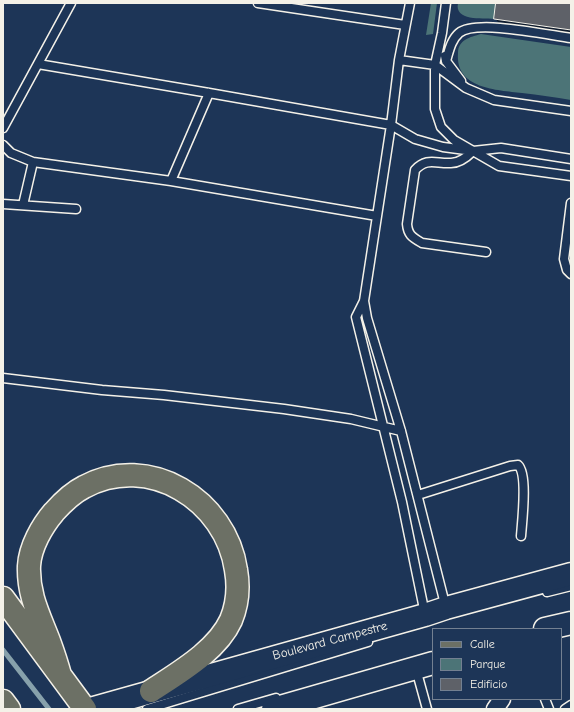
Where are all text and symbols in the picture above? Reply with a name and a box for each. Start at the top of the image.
street label: Boulevard Campestre [271,618,389,664]
legend [432,628,562,700]
text: Calle [470,637,495,651]
text: Parque [470,657,505,671]
text: Edificio [470,677,507,691]

